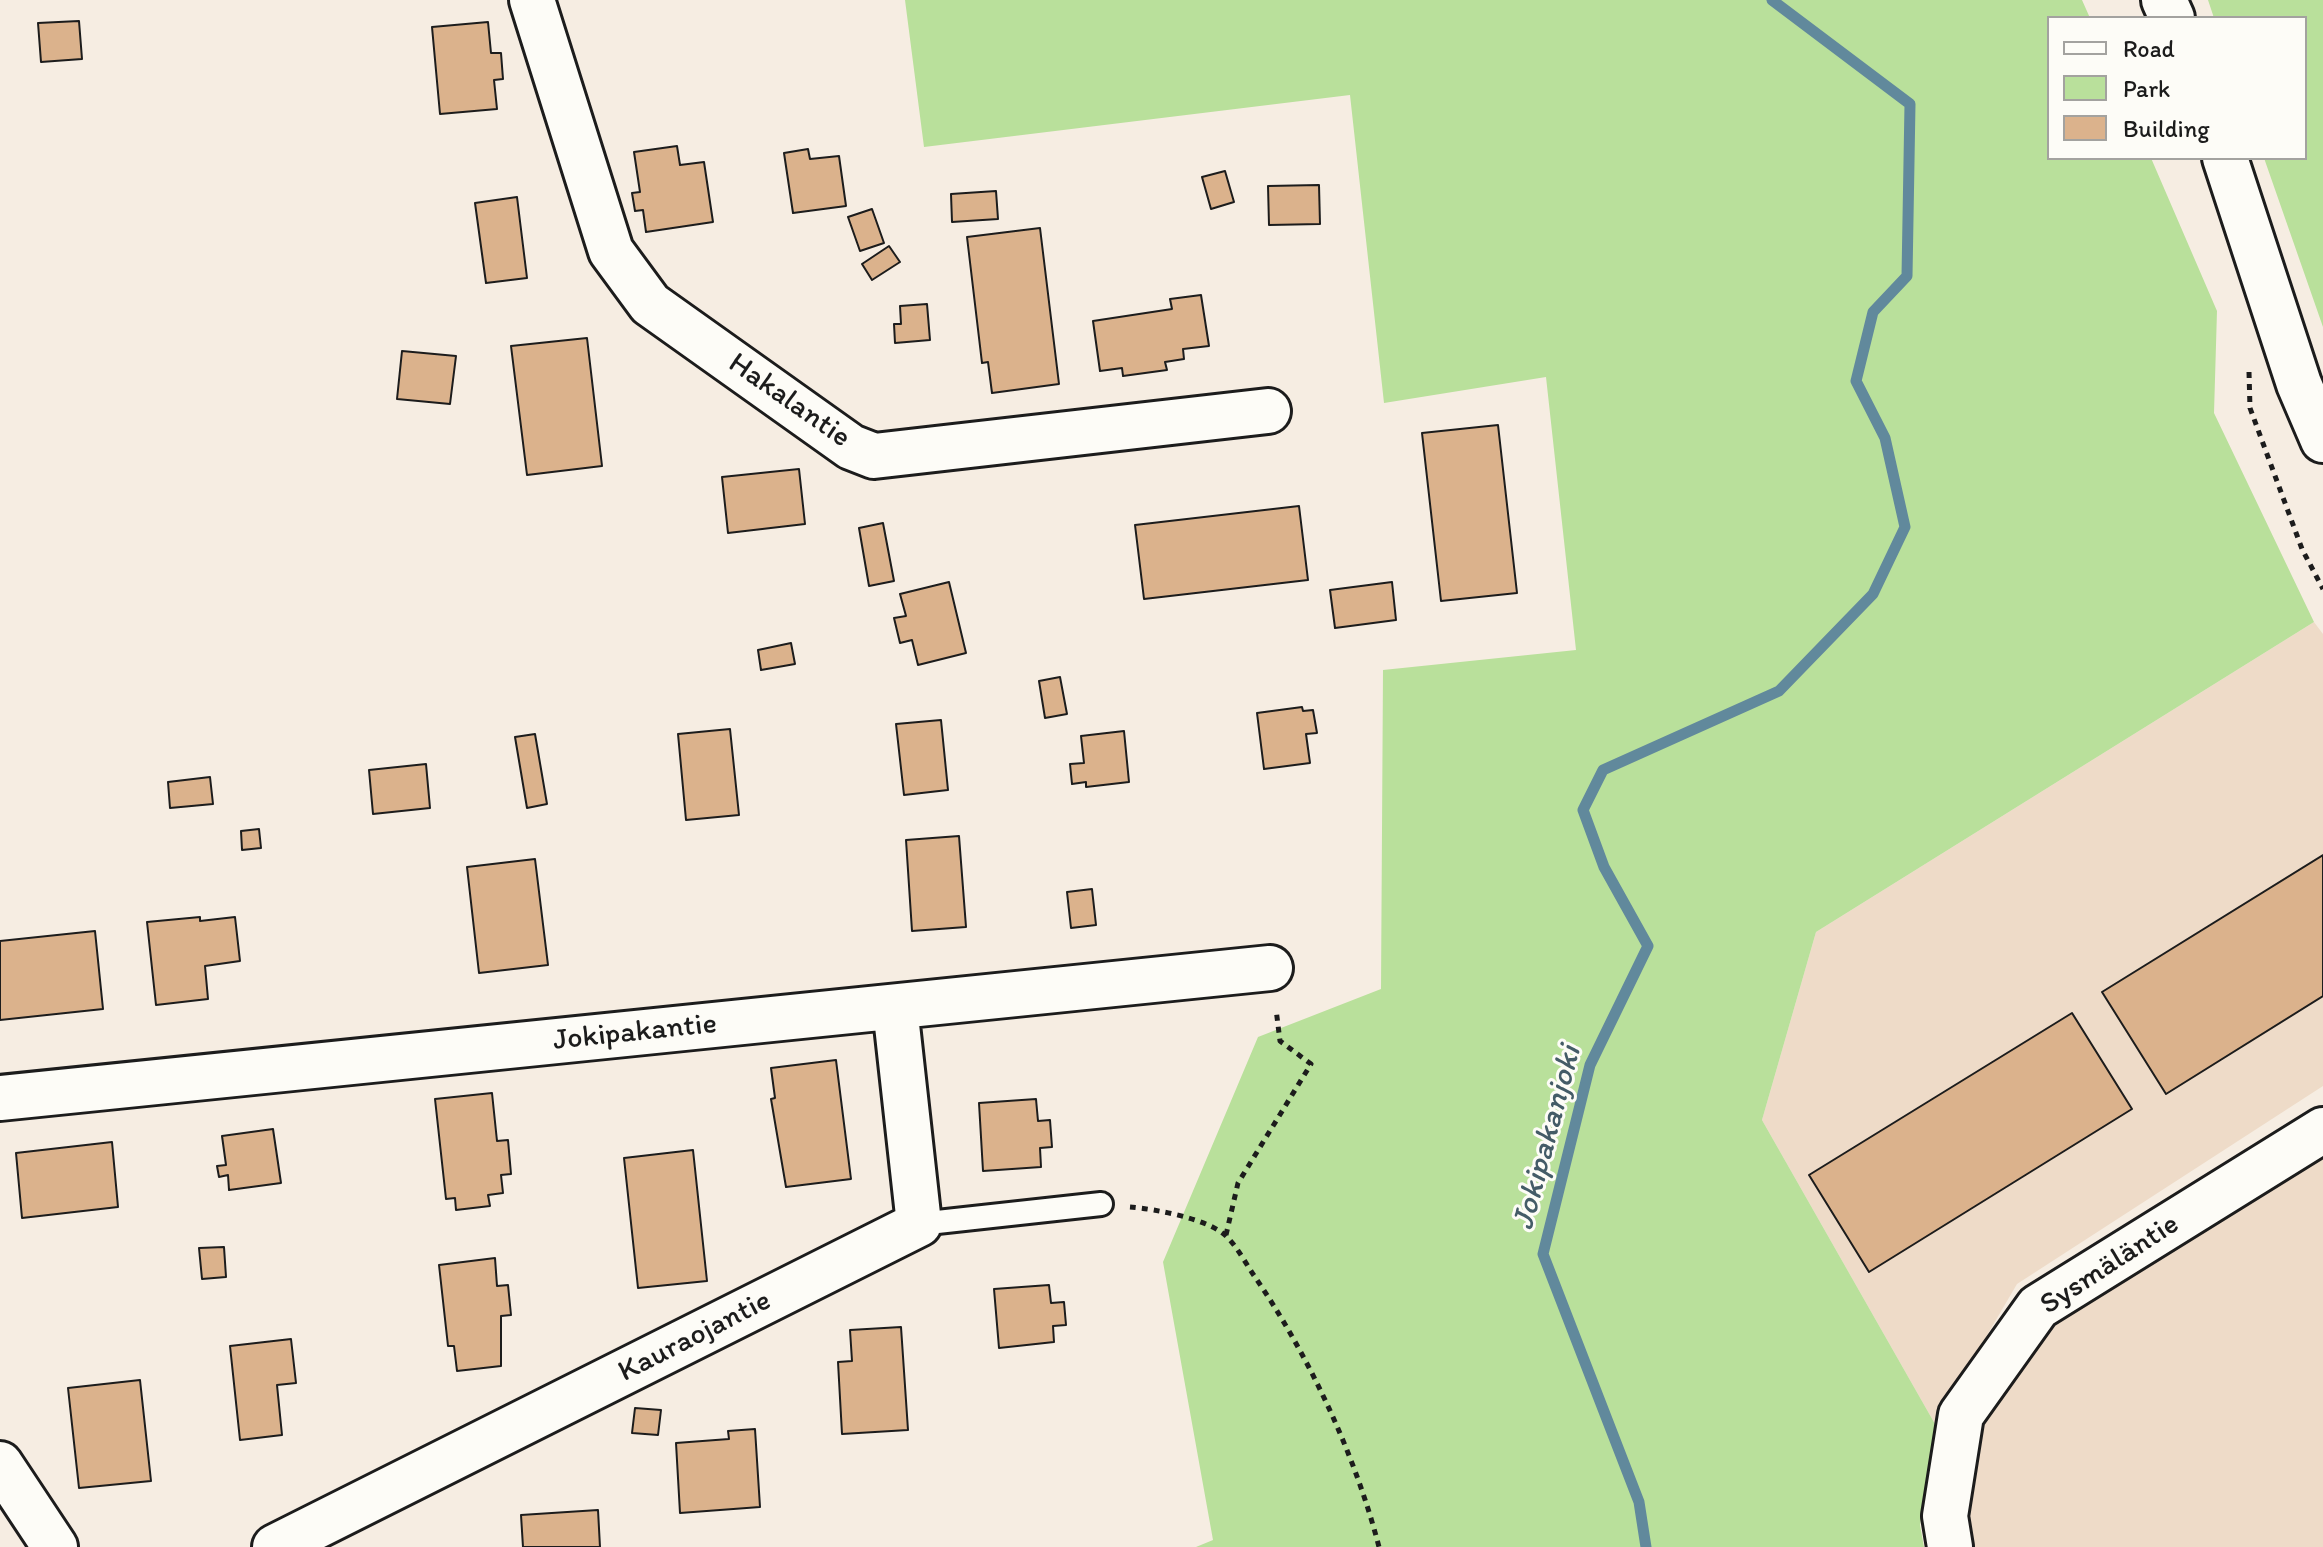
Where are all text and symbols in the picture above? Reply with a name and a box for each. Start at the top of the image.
legend [2047,16,2307,160]
text: Road [2123,34,2175,63]
text: Park [2123,74,2170,103]
text: Building [2123,114,2210,143]
street label: Hakalantie [721,346,857,456]
street label: Jokipakantie [551,1007,719,1059]
water label: Jokipakanjoki [1505,1042,1591,1234]
street label: Sysmäläntie [2034,1207,2186,1323]
street label: Kauraojantie [613,1283,777,1391]

